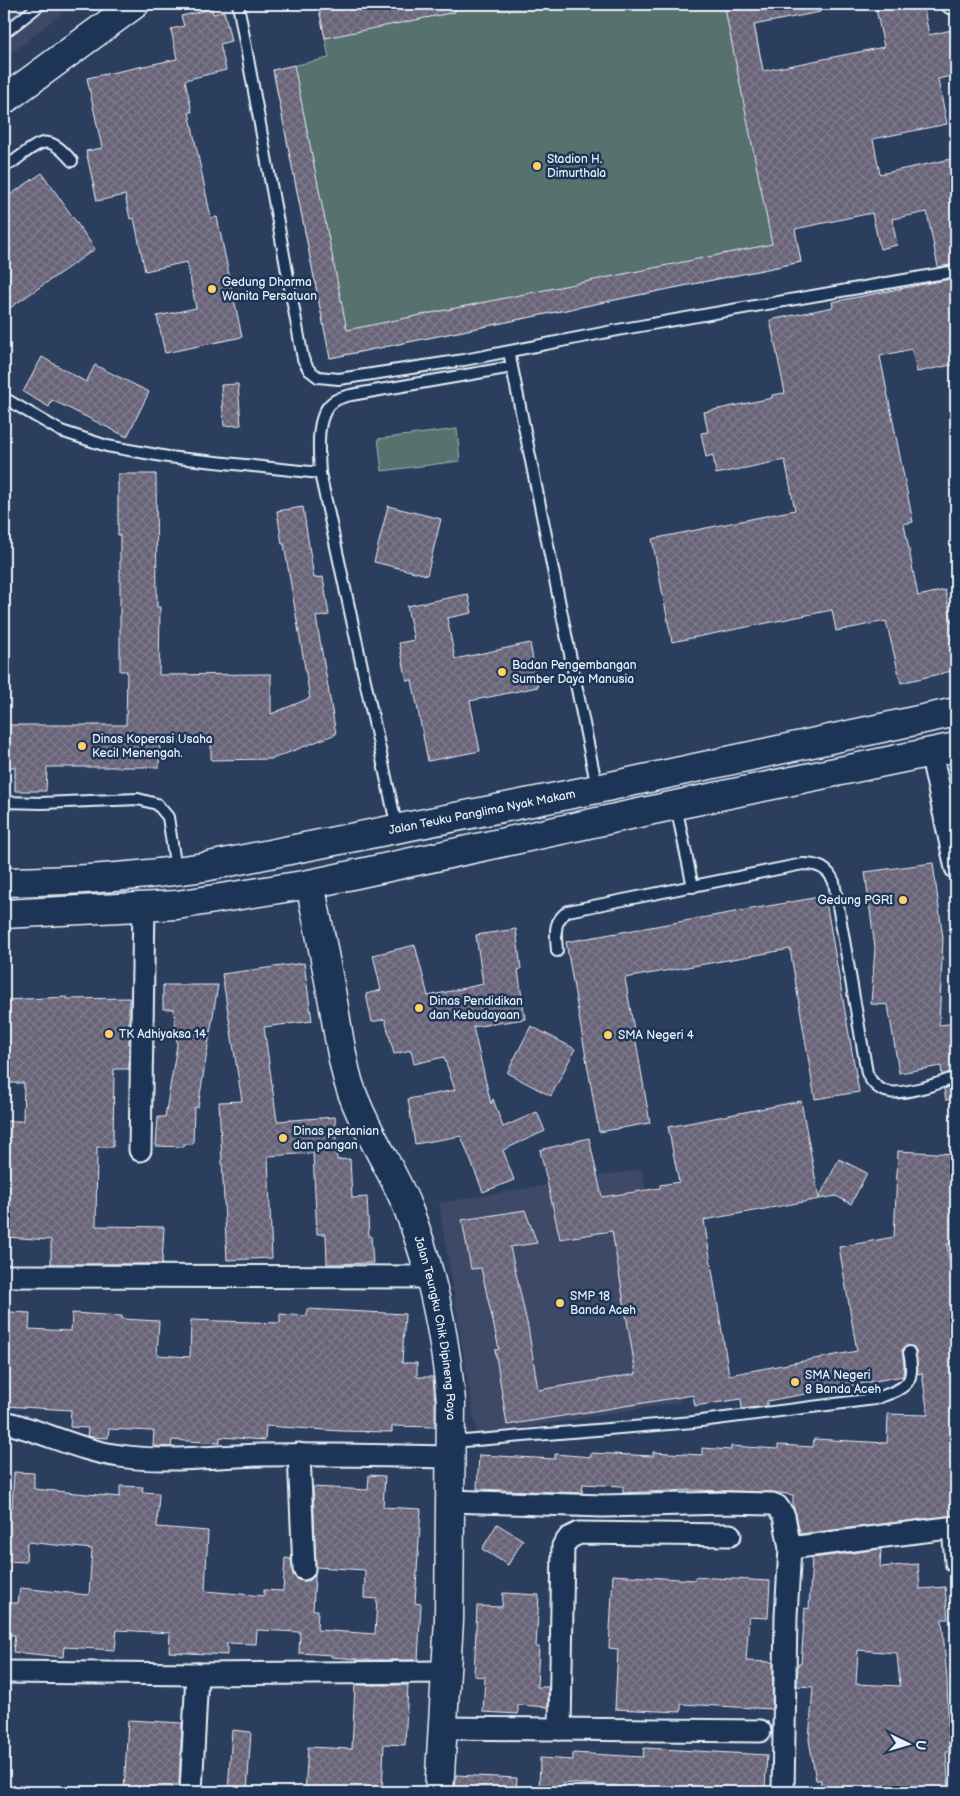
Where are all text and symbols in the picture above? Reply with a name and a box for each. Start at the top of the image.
place label: Stadion H. Dimurthala [547,152,606,181]
marker: Stadion H. Dimurthala [531,160,543,172]
place label: Gedung Dharma Wanita Persatuan [222,275,317,304]
marker: Gedung Dharma Wanita Persatuan [206,283,218,295]
place label: Badan Pengembangan Sumber Daya Manusia [512,658,637,687]
marker: Badan Pengembangan Sumber Daya Manusia [496,666,508,678]
place label: Dinas Koperasi Usaha Kecil Menengah. [92,732,213,761]
marker: Dinas Koperasi Usaha Kecil Menengah. [76,740,88,752]
street label: Jalan Teuku Panglima Nyak Makam [387,786,577,838]
place label: Gedung PGRI [818,893,893,908]
marker: Gedung PGRI [897,894,909,906]
place label: Dinas Pendidikan dan Kebudayaan [429,994,523,1023]
marker: Dinas Pendidikan dan Kebudayaan [413,1002,425,1014]
place label: TK Adhiyaksa 14 [119,1027,207,1042]
marker: TK Adhiyaksa 14 [103,1028,115,1040]
place label: SMA Negeri 4 [618,1028,695,1043]
marker: SMA Negeri 4 [602,1029,614,1041]
place label: Dinas pertanian dan pangan [293,1124,379,1153]
marker: Dinas pertanian dan pangan [277,1132,289,1144]
street label: Jalan Teungku Chik Dipineng Raya [410,1234,458,1421]
place label: SMP 18 Banda Aceh [570,1289,636,1318]
marker: SMP 18 Banda Aceh [554,1297,566,1309]
place label: SMA Negeri 8 Banda Aceh [805,1368,882,1397]
marker: SMA Negeri 8 Banda Aceh [789,1376,801,1388]
north arrow [882,1718,932,1768]
text: U [912,1739,929,1751]

